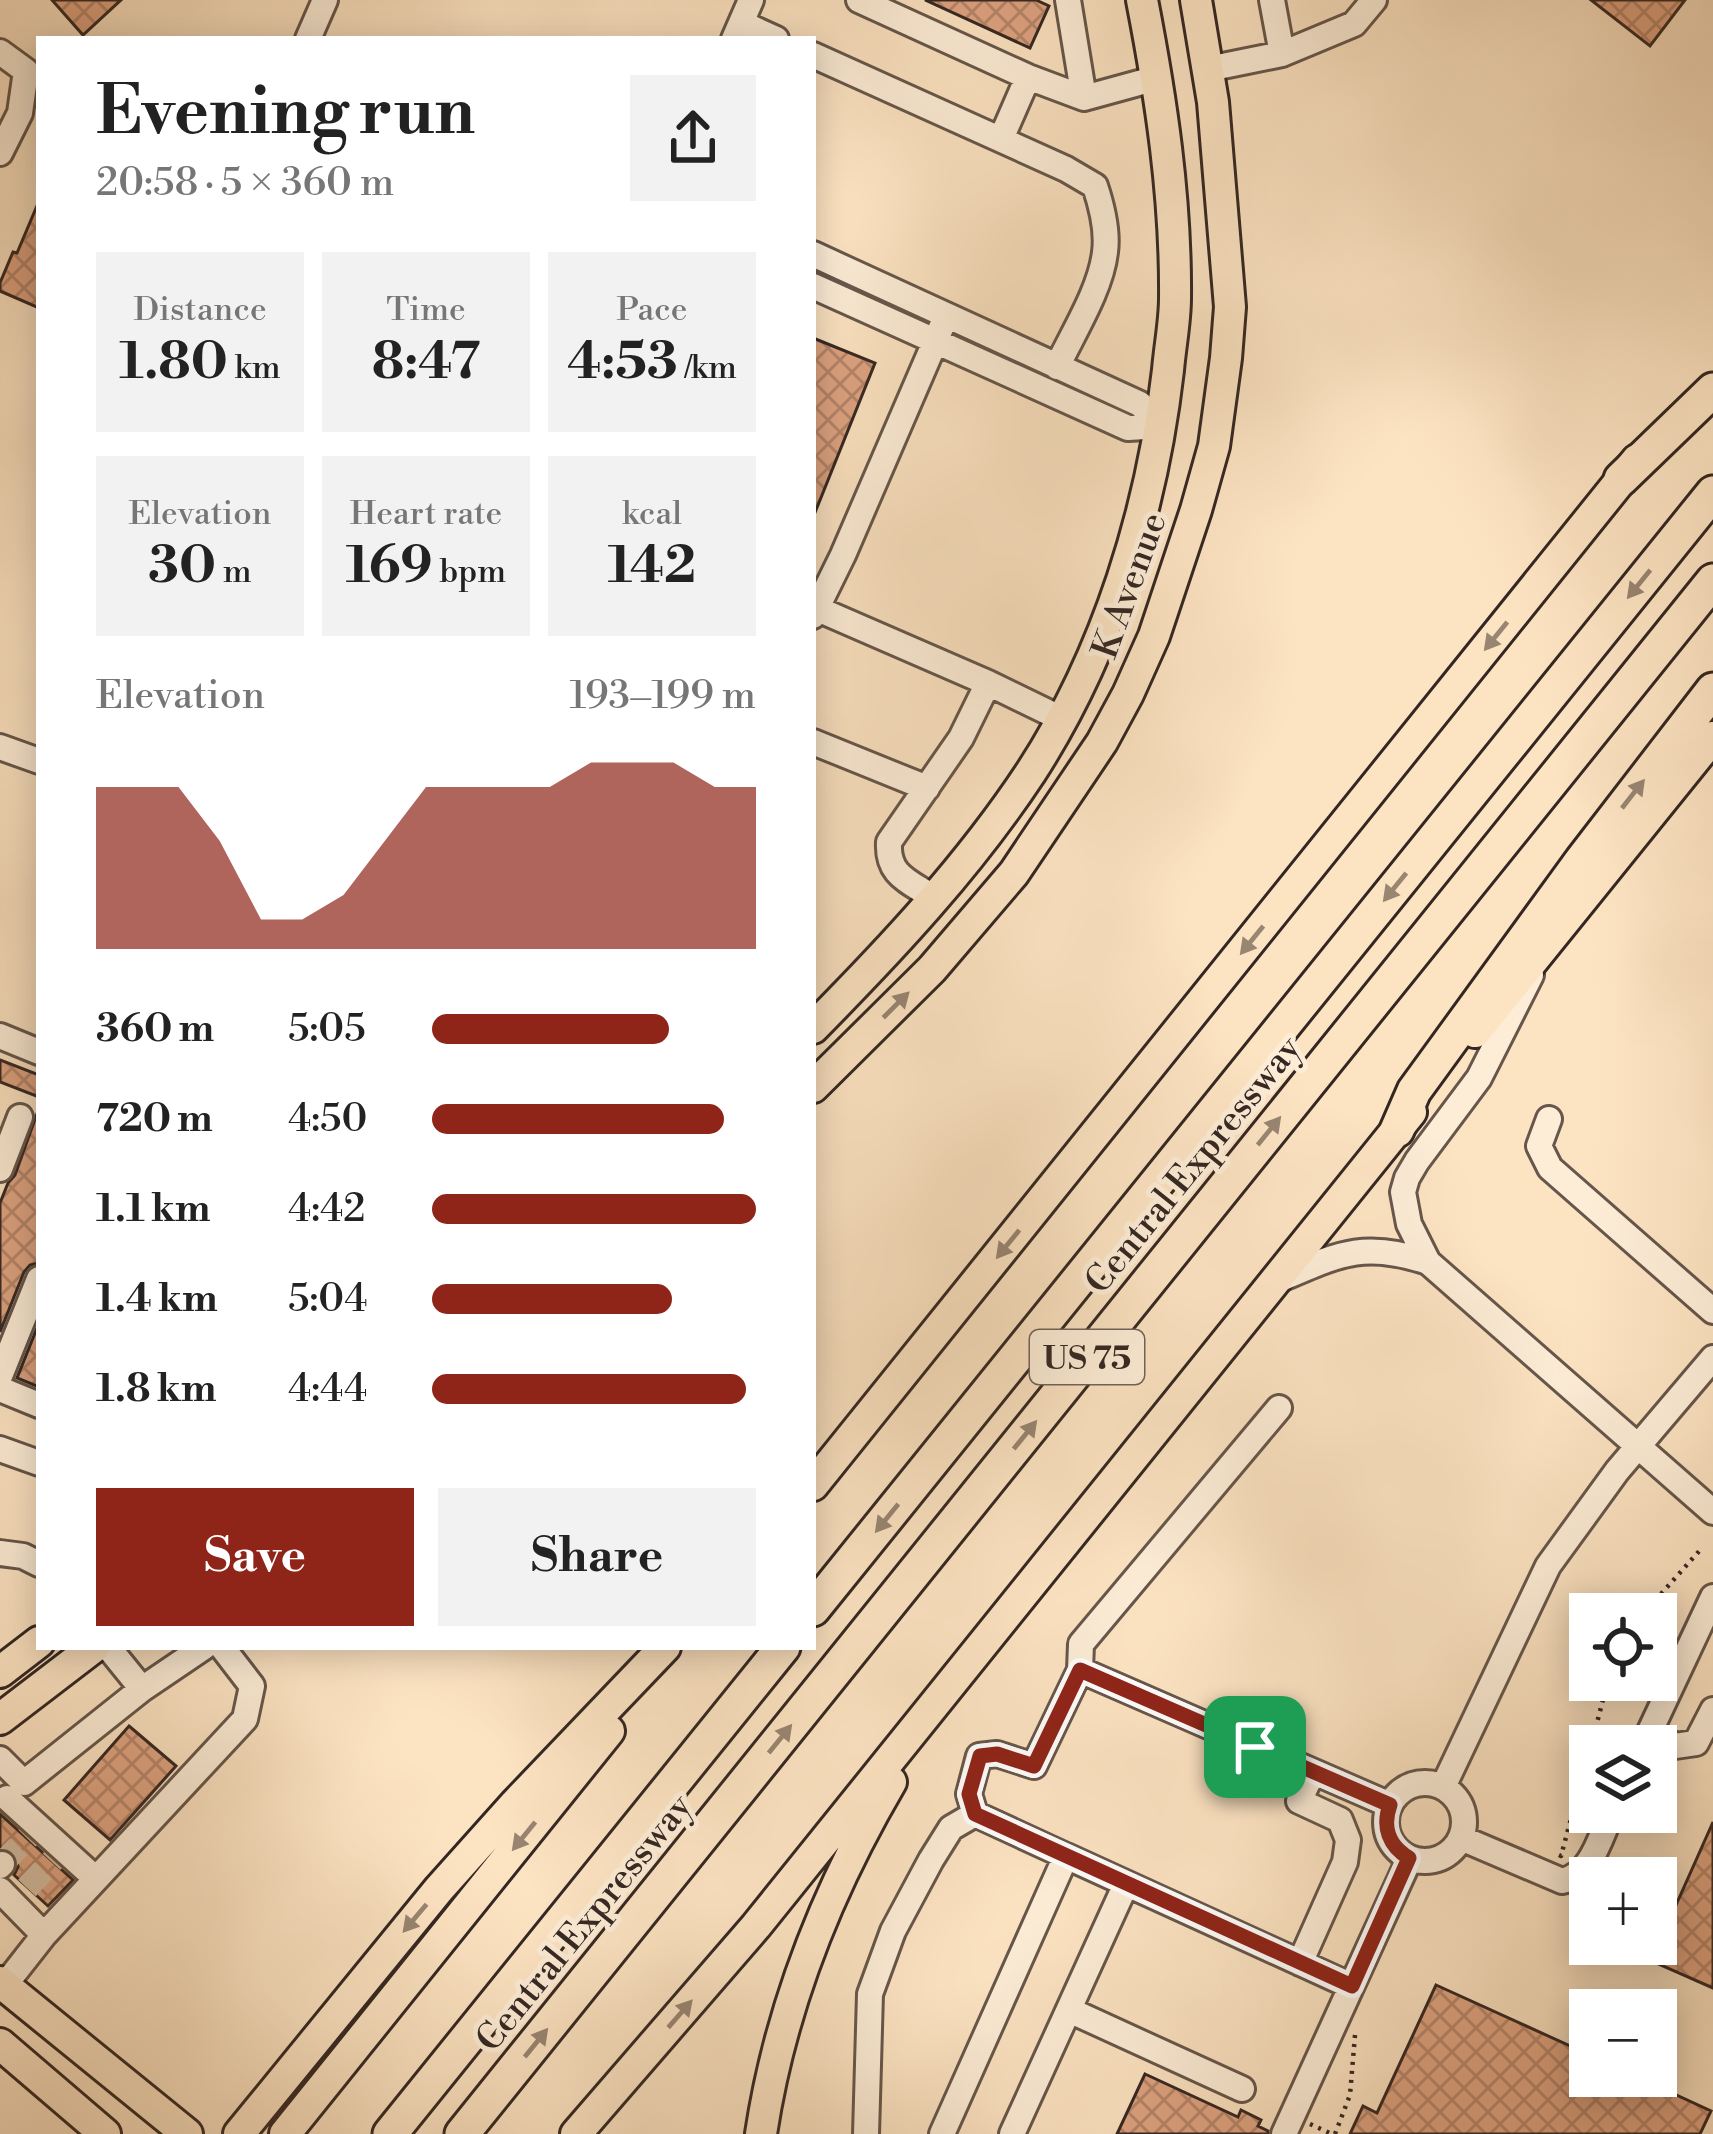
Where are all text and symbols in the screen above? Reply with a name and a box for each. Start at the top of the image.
text: Evening run [96,72,475,155]
button: share [630,75,756,201]
text: 20:58 · 5 × 360 m [96,159,394,208]
text: Distance [133,290,267,331]
text: Time [386,290,466,331]
text: Pace [617,290,687,331]
text: 1.80 [119,331,228,395]
text: 8:47 [372,331,480,395]
text: 4:53 [567,331,678,395]
text: km [228,348,281,389]
text: /km [678,348,737,389]
text: Elevation [129,494,271,535]
text: Heart rate [350,494,502,535]
text: kcal [622,494,682,535]
street label: K Avenue [1083,507,1178,665]
text: 30 [148,535,216,599]
text: 169 [346,535,433,599]
text: 142 [608,535,696,599]
text: m [216,552,252,593]
text: bpm [433,552,506,593]
one-way arrow [1627,568,1652,599]
one-way arrow [1484,621,1509,652]
text: Elevation [96,672,265,721]
text: 193–199 m [570,672,756,721]
one-way arrow [1620,779,1645,810]
one-way arrow [1382,872,1408,903]
one-way arrow [1240,925,1265,956]
one-way arrow [881,991,910,1019]
text: 360 m [96,1005,214,1054]
text: 5:05 [288,1005,366,1054]
street label: Central Expressway [1076,1027,1312,1304]
text: 720 m [96,1095,213,1144]
text: 4:50 [288,1095,367,1144]
one-way arrow [1256,1116,1281,1147]
text: 1.1 km [96,1185,211,1234]
text: 4:42 [288,1185,365,1234]
one-way arrow [995,1229,1021,1260]
text: 1.4 km [96,1275,218,1324]
text: 5:04 [288,1275,367,1324]
road number: US 75 [1030,1330,1144,1384]
text: 1.8 km [96,1365,216,1414]
text: 4:44 [288,1365,367,1414]
one-way arrow [1012,1420,1037,1451]
button: Save [96,1488,414,1626]
button: Share [438,1488,756,1626]
one-way arrow [874,1503,900,1534]
map controls [1569,1593,1677,2097]
button: locate [1569,1593,1677,1701]
pin [1204,1696,1306,1798]
icon: arrive [1222,1714,1288,1780]
one-way arrow [767,1724,792,1755]
button: layers [1569,1725,1677,1833]
street label: Central Expressway [467,1785,703,2062]
one-way arrow [512,1821,537,1852]
button: + [1569,1857,1677,1965]
one-way arrow [402,1903,428,1933]
button: − [1569,1989,1677,2097]
one-way arrow [667,1999,693,2029]
one-way arrow [523,2027,548,2058]

